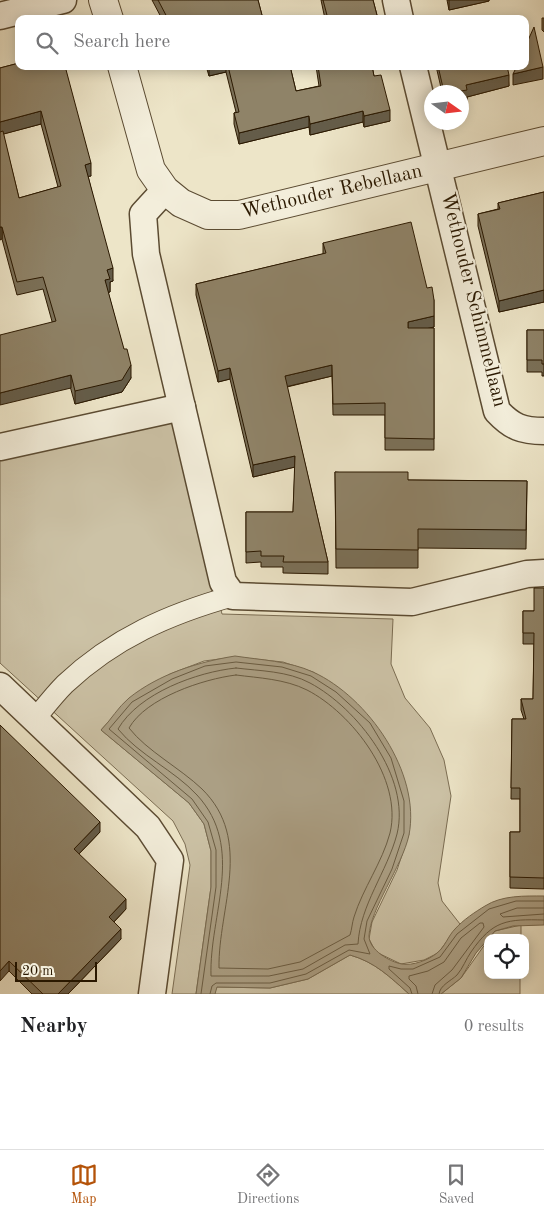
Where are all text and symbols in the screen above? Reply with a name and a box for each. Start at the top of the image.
search box [15,15,529,70]
icon: search [33,29,61,57]
text: Search here [73,33,170,52]
north arrow [424,85,469,130]
street label: Wethouder Rebellaan [240,161,425,223]
street label: Wethouder Schimmellaan [437,191,509,409]
map controls [484,934,529,979]
button: locate [484,934,529,979]
scale bar [15,959,98,982]
text: 20 m [22,964,53,978]
text: Nearby [20,1016,88,1037]
text: 0 results [464,1019,524,1035]
tab: Map [70,1161,98,1208]
tab: Directions [237,1161,299,1208]
tab: Saved [439,1161,474,1208]

